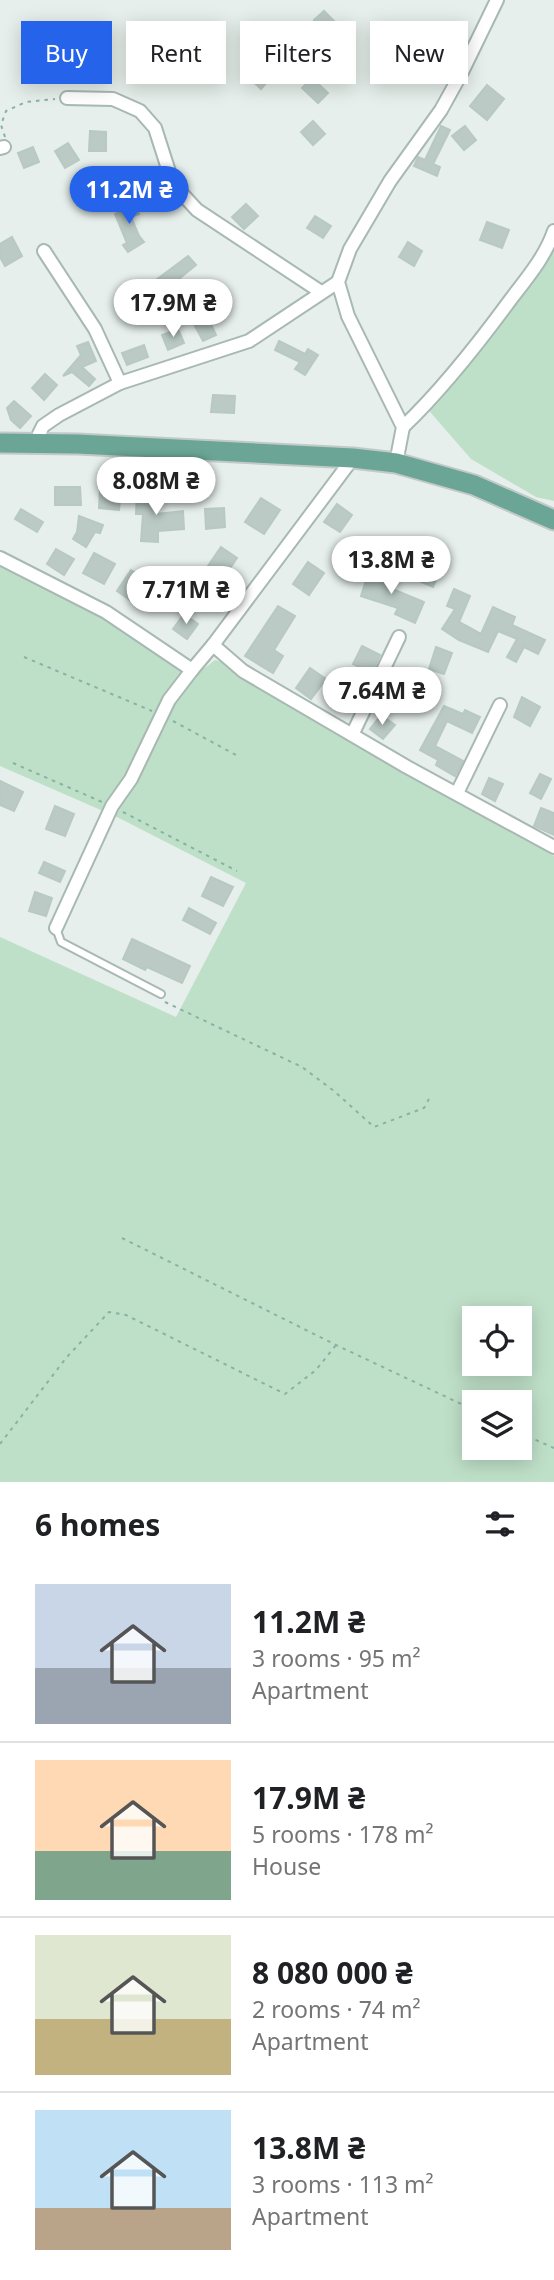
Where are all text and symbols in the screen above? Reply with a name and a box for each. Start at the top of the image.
chip: Buy [21,21,112,84]
chip: Rent [126,21,226,84]
chip: Filters [240,21,356,84]
chip: New [370,21,468,84]
pin: 11.2M ₴ [64,166,194,226]
text: 11.2M ₴ [86,173,172,205]
pin: 17.9M ₴ [108,280,238,339]
text: 17.9M ₴ [130,286,216,318]
pin: 8.08M ₴ [91,458,221,517]
text: 8.08M ₴ [113,464,199,496]
pin: 13.8M ₴ [326,536,456,596]
text: 13.8M ₴ [348,543,434,575]
pin: 7.71M ₴ [121,566,251,626]
text: 7.71M ₴ [143,573,229,605]
pin: 7.64M ₴ [317,668,447,727]
text: 7.64M ₴ [339,674,425,706]
map controls [462,1306,532,1460]
button: locate [462,1306,532,1376]
button: layers [462,1390,532,1460]
text: 6 homes [35,1504,160,1545]
icon: filters [481,1505,519,1543]
text: 11.2M ₴ [252,1601,365,1642]
icon: home [91,1612,175,1696]
text: 3 rooms · 95 m² [252,1642,421,1674]
text: Apartment [252,1674,369,1706]
text: 17.9M ₴ [252,1777,365,1818]
icon: home [91,1788,175,1872]
text: 5 rooms · 178 m² [252,1818,434,1850]
text: House [252,1850,321,1882]
text: 8 080 000 ₴ [252,1952,413,1993]
icon: home [91,1963,175,2047]
text: 2 rooms · 74 m² [252,1993,421,2025]
text: Apartment [252,2025,369,2057]
text: 13.8M ₴ [252,2127,365,2168]
icon: home [91,2138,175,2222]
text: 3 rooms · 113 m² [252,2168,434,2200]
text: Apartment [252,2200,369,2232]

